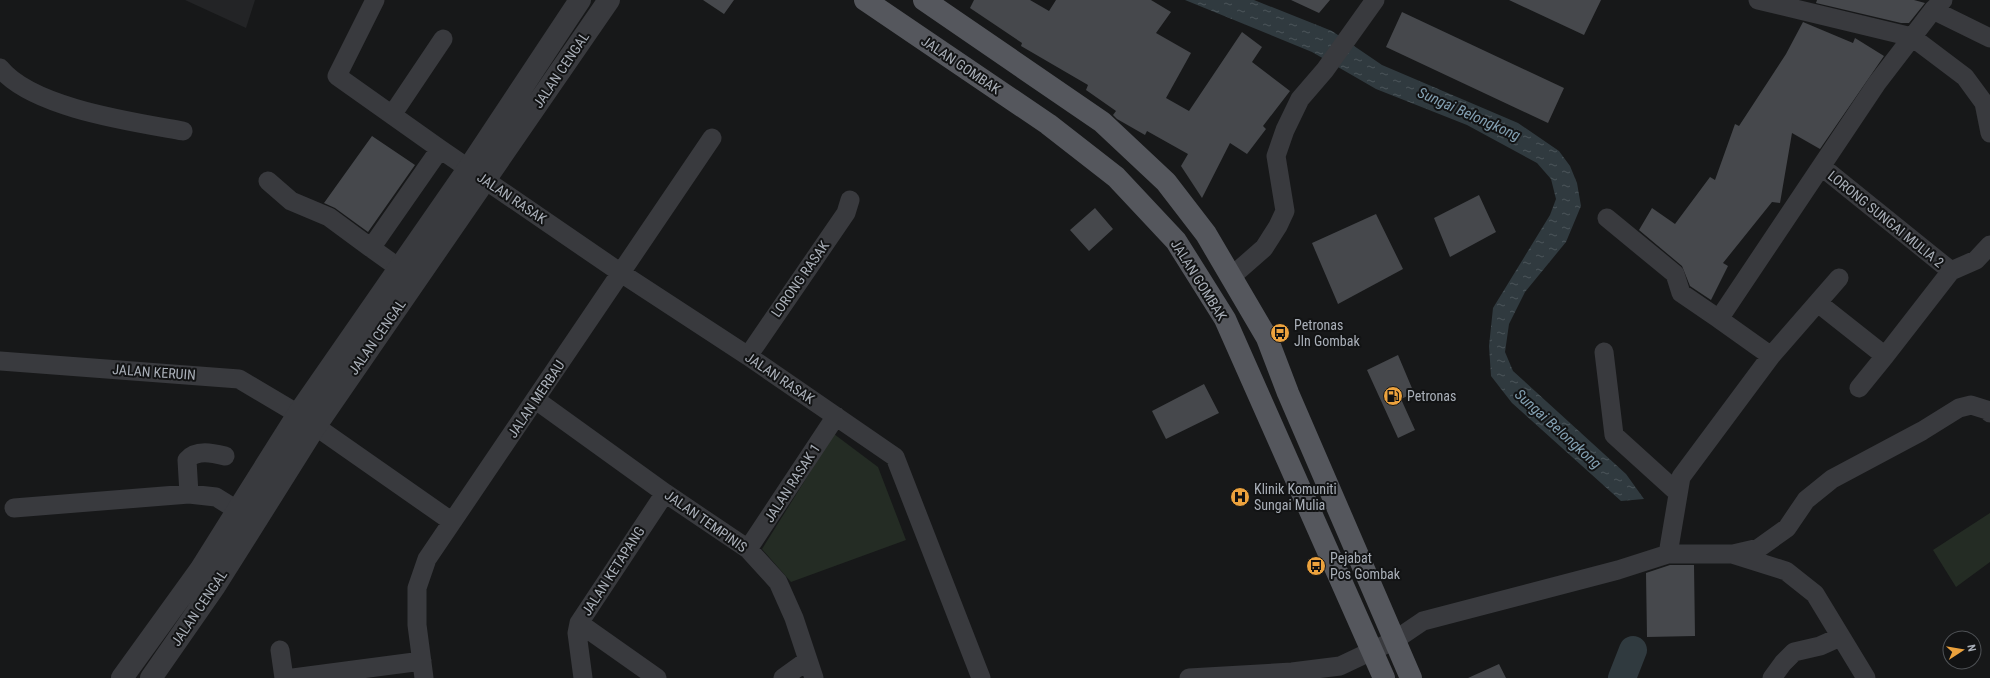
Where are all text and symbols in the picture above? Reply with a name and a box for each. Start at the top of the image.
street label: JALAN CENGAL [530,29,592,111]
street label: JALAN GOMBAK [918,33,1004,98]
water label: Sungai Belongkong [1415,83,1523,145]
street label: LORONG SUNGAI MULIA 2 [1825,167,1947,271]
street label: JALAN RASAK [474,169,550,227]
street label: JALAN GOMBAK [1168,237,1230,324]
street label: LORONG RASAK [768,238,832,320]
street label: JALAN CENGAL [345,296,409,378]
place label: Petronas Jln Gombak [1294,317,1360,349]
bus stop icon: Petronas Jln Gombak [1269,322,1291,344]
street label: JALAN RASAK [742,349,818,407]
street label: JALAN MERBAU [504,357,568,441]
street label: JALAN KERUIN [112,361,196,383]
fuel station icon: Petronas [1382,385,1404,407]
water label: Sungai Belongkong [1511,385,1605,473]
place label: Petronas [1407,388,1456,404]
street label: JALAN RASAK 1 [761,441,823,525]
place label: Klinik Komuniti Sungai Mulia [1254,481,1337,513]
hospital icon: Klinik Komuniti Sungai Mulia [1229,486,1251,508]
street label: JALAN TEMPINIS [662,487,750,555]
street label: JALAN KETAPANG [578,524,648,618]
place label: Pejabat Pos Gombak [1330,550,1401,582]
bus stop icon: Pejabat Pos Gombak [1305,555,1327,577]
street label: JALAN CENGAL [168,567,230,649]
north arrow [1942,630,1982,670]
text: N [1964,643,1978,653]

